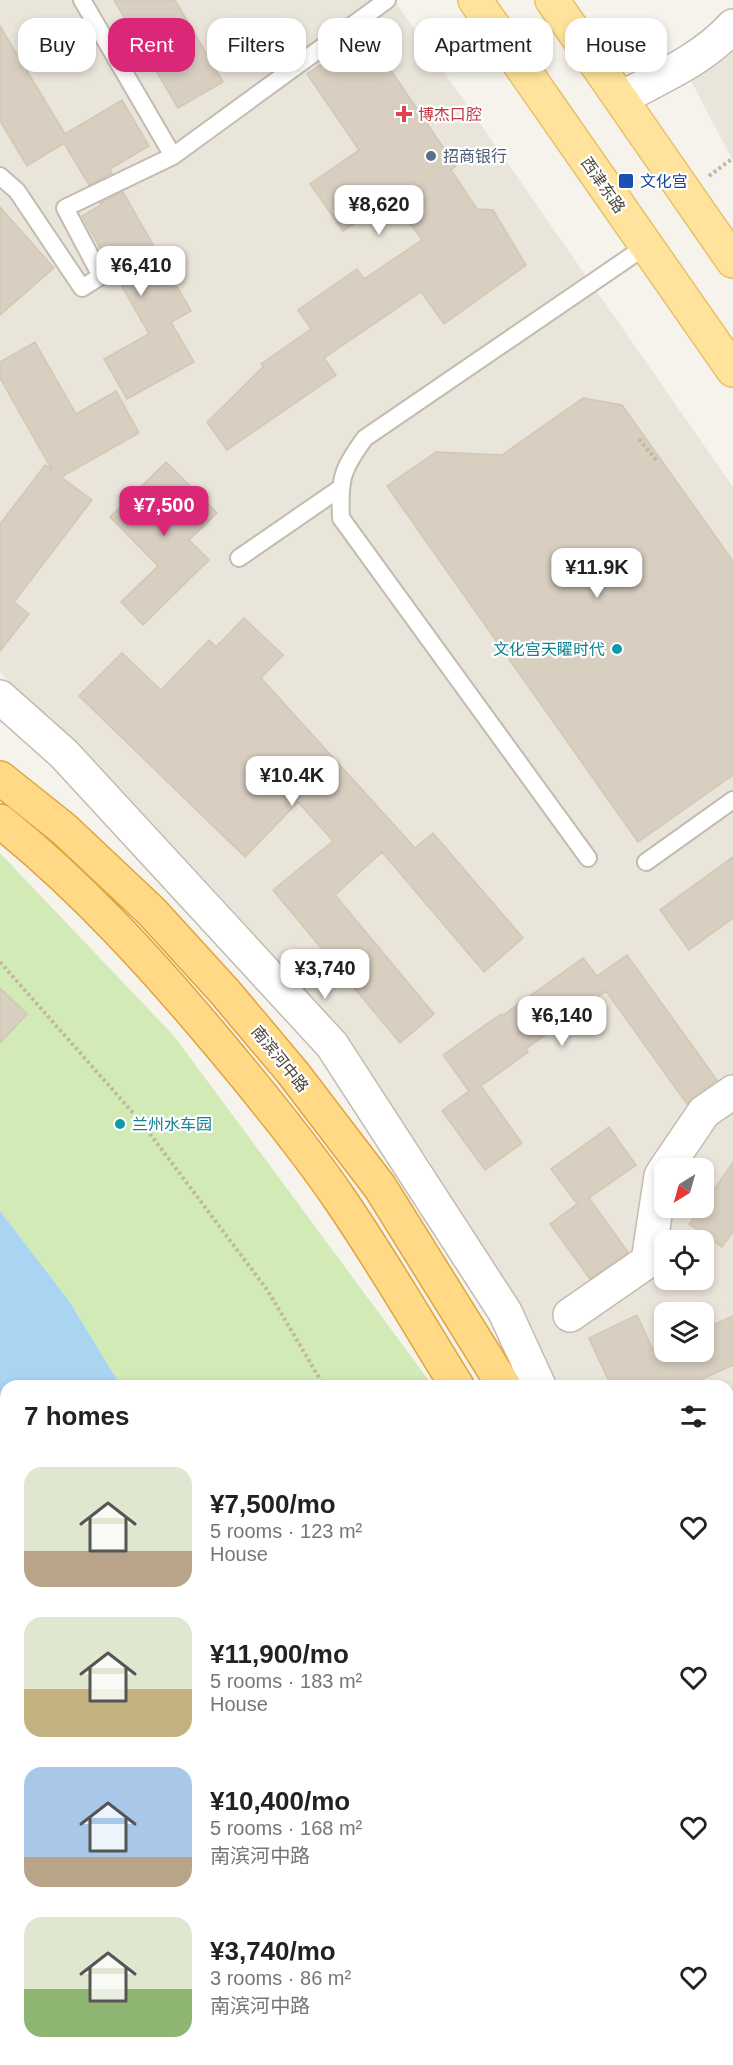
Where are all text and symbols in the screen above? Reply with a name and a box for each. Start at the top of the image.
chip: Buy [18,18,96,72]
chip: Rent [108,18,195,72]
chip: Filters [207,18,306,72]
chip: New [318,18,402,72]
chip: Apartment [414,18,553,72]
chip: House [565,18,667,72]
marker: 博杰口腔 [395,105,413,123]
place label: 博杰口腔 [418,106,482,123]
place label: 招商银行 [443,148,507,165]
marker: 招商银行 [424,149,438,163]
street label: 西津东路 [578,154,628,216]
marker: 文化宫 [617,172,635,190]
place label: 文化宫 [640,173,688,190]
pin: ¥8,620 [330,185,428,236]
text: ¥8,620 [348,193,410,215]
pin: ¥6,410 [92,246,190,297]
text: ¥6,410 [110,254,172,276]
pin: ¥7,500 [115,486,213,537]
text: ¥7,500 [133,494,195,516]
pin: ¥11.9K [548,548,646,599]
text: ¥11.9K [565,556,629,578]
place label: 文化宫天矅时代 [493,641,605,658]
marker: 文化宫天矅时代 [610,642,624,656]
pin: ¥10.4K [243,756,341,807]
text: ¥10.4K [260,764,324,786]
pin: ¥3,740 [276,949,374,1000]
text: ¥3,740 [294,957,356,979]
pin: ¥6,140 [513,996,611,1047]
text: ¥6,140 [531,1004,593,1026]
street label: 南滨河中路 [248,1023,312,1095]
place label: 兰州水车园 [132,1116,212,1133]
marker: 兰州水车园 [113,1117,127,1131]
north arrow [654,1158,714,1218]
map controls [654,1158,714,1362]
button: locate [654,1230,714,1290]
button: layers [654,1302,714,1362]
icon: filters [677,1400,710,1433]
text: 7 homes [24,1401,130,1431]
text: ¥7,500/mo [210,1489,336,1519]
icon: home [72,1491,144,1563]
icon: heart [677,1511,710,1544]
text: 5 rooms · 123 m² [210,1520,362,1542]
text: House [210,1543,268,1565]
text: ¥11,900/mo [210,1639,349,1669]
icon: home [72,1641,144,1713]
icon: heart [677,1661,710,1694]
text: 5 rooms · 183 m² [210,1670,362,1692]
text: House [210,1693,268,1715]
text: ¥10,400/mo [210,1786,350,1816]
icon: home [72,1791,144,1863]
icon: heart [677,1811,710,1844]
text: 5 rooms · 168 m² [210,1817,362,1839]
text: 南滨河中路 [210,1845,310,1867]
text: ¥3,740/mo [210,1936,336,1966]
icon: home [72,1941,144,2013]
icon: heart [677,1961,710,1994]
text: 3 rooms · 86 m² [210,1967,351,1989]
text: 南滨河中路 [210,1995,310,2017]

